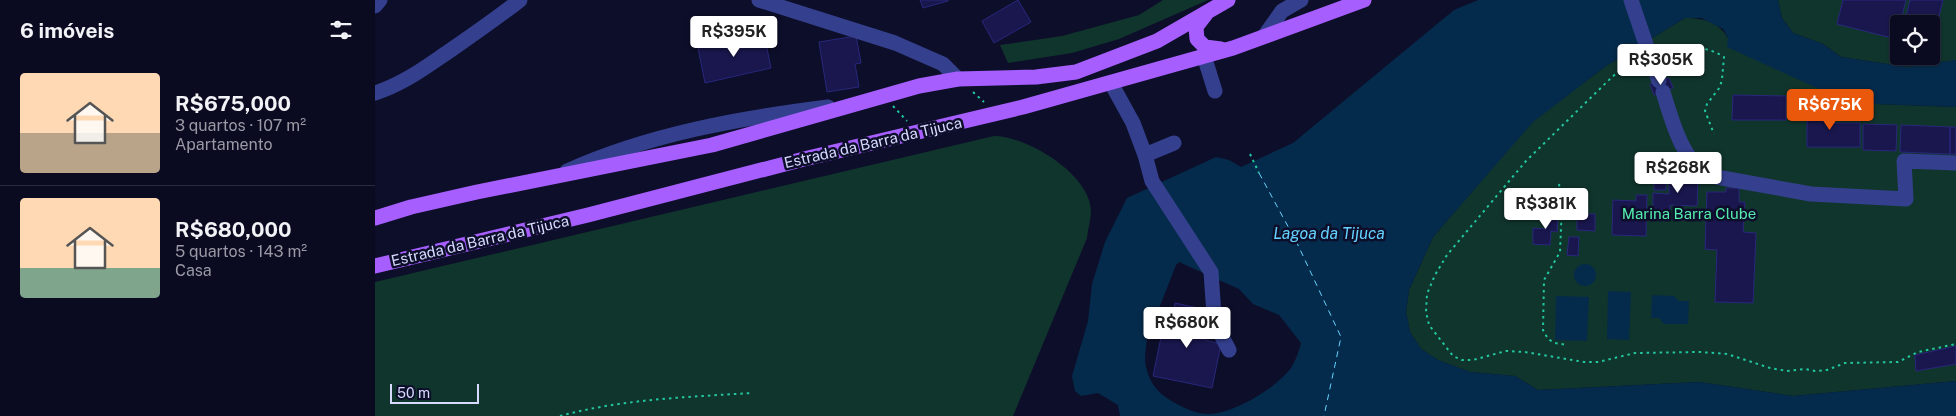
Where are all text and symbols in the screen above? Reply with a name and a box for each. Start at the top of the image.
pin: R$395K [693,15,775,58]
map controls [1890,15,1940,65]
button: locate [1890,15,1940,65]
icon: filters [327,16,355,44]
text: 6 imóveis [20,18,114,43]
text: R$395K [701,22,767,41]
pin: R$305K [1620,44,1702,86]
text: R$305K [1628,50,1694,69]
pin: R$675K [1789,88,1871,131]
text: R$675,000 [175,91,291,116]
icon: home [60,93,120,153]
text: R$675K [1798,95,1862,114]
street label: Estrada da Barra da Tijuca [782,114,963,171]
text: 3 quartos · 107 m² [175,116,306,135]
text: Apartamento [175,135,273,154]
pin: R$268K [1637,152,1719,194]
text: R$268K [1646,158,1710,177]
pin: R$381K [1505,188,1587,230]
text: R$381K [1515,194,1577,213]
park label: Marina Barra Clube [1622,205,1756,222]
street label: Estrada da Barra da Tijuca [389,212,570,269]
text: R$680,000 [175,217,292,242]
icon: home [60,218,120,278]
water label: Lagoa da Tijuca [1273,224,1385,243]
text: 5 quartos · 143 m² [175,242,307,261]
text: Casa [175,261,212,280]
pin: R$680K [1146,306,1228,349]
text: R$680K [1154,313,1220,332]
scale bar [390,381,479,404]
text: 50 m [397,385,430,401]

